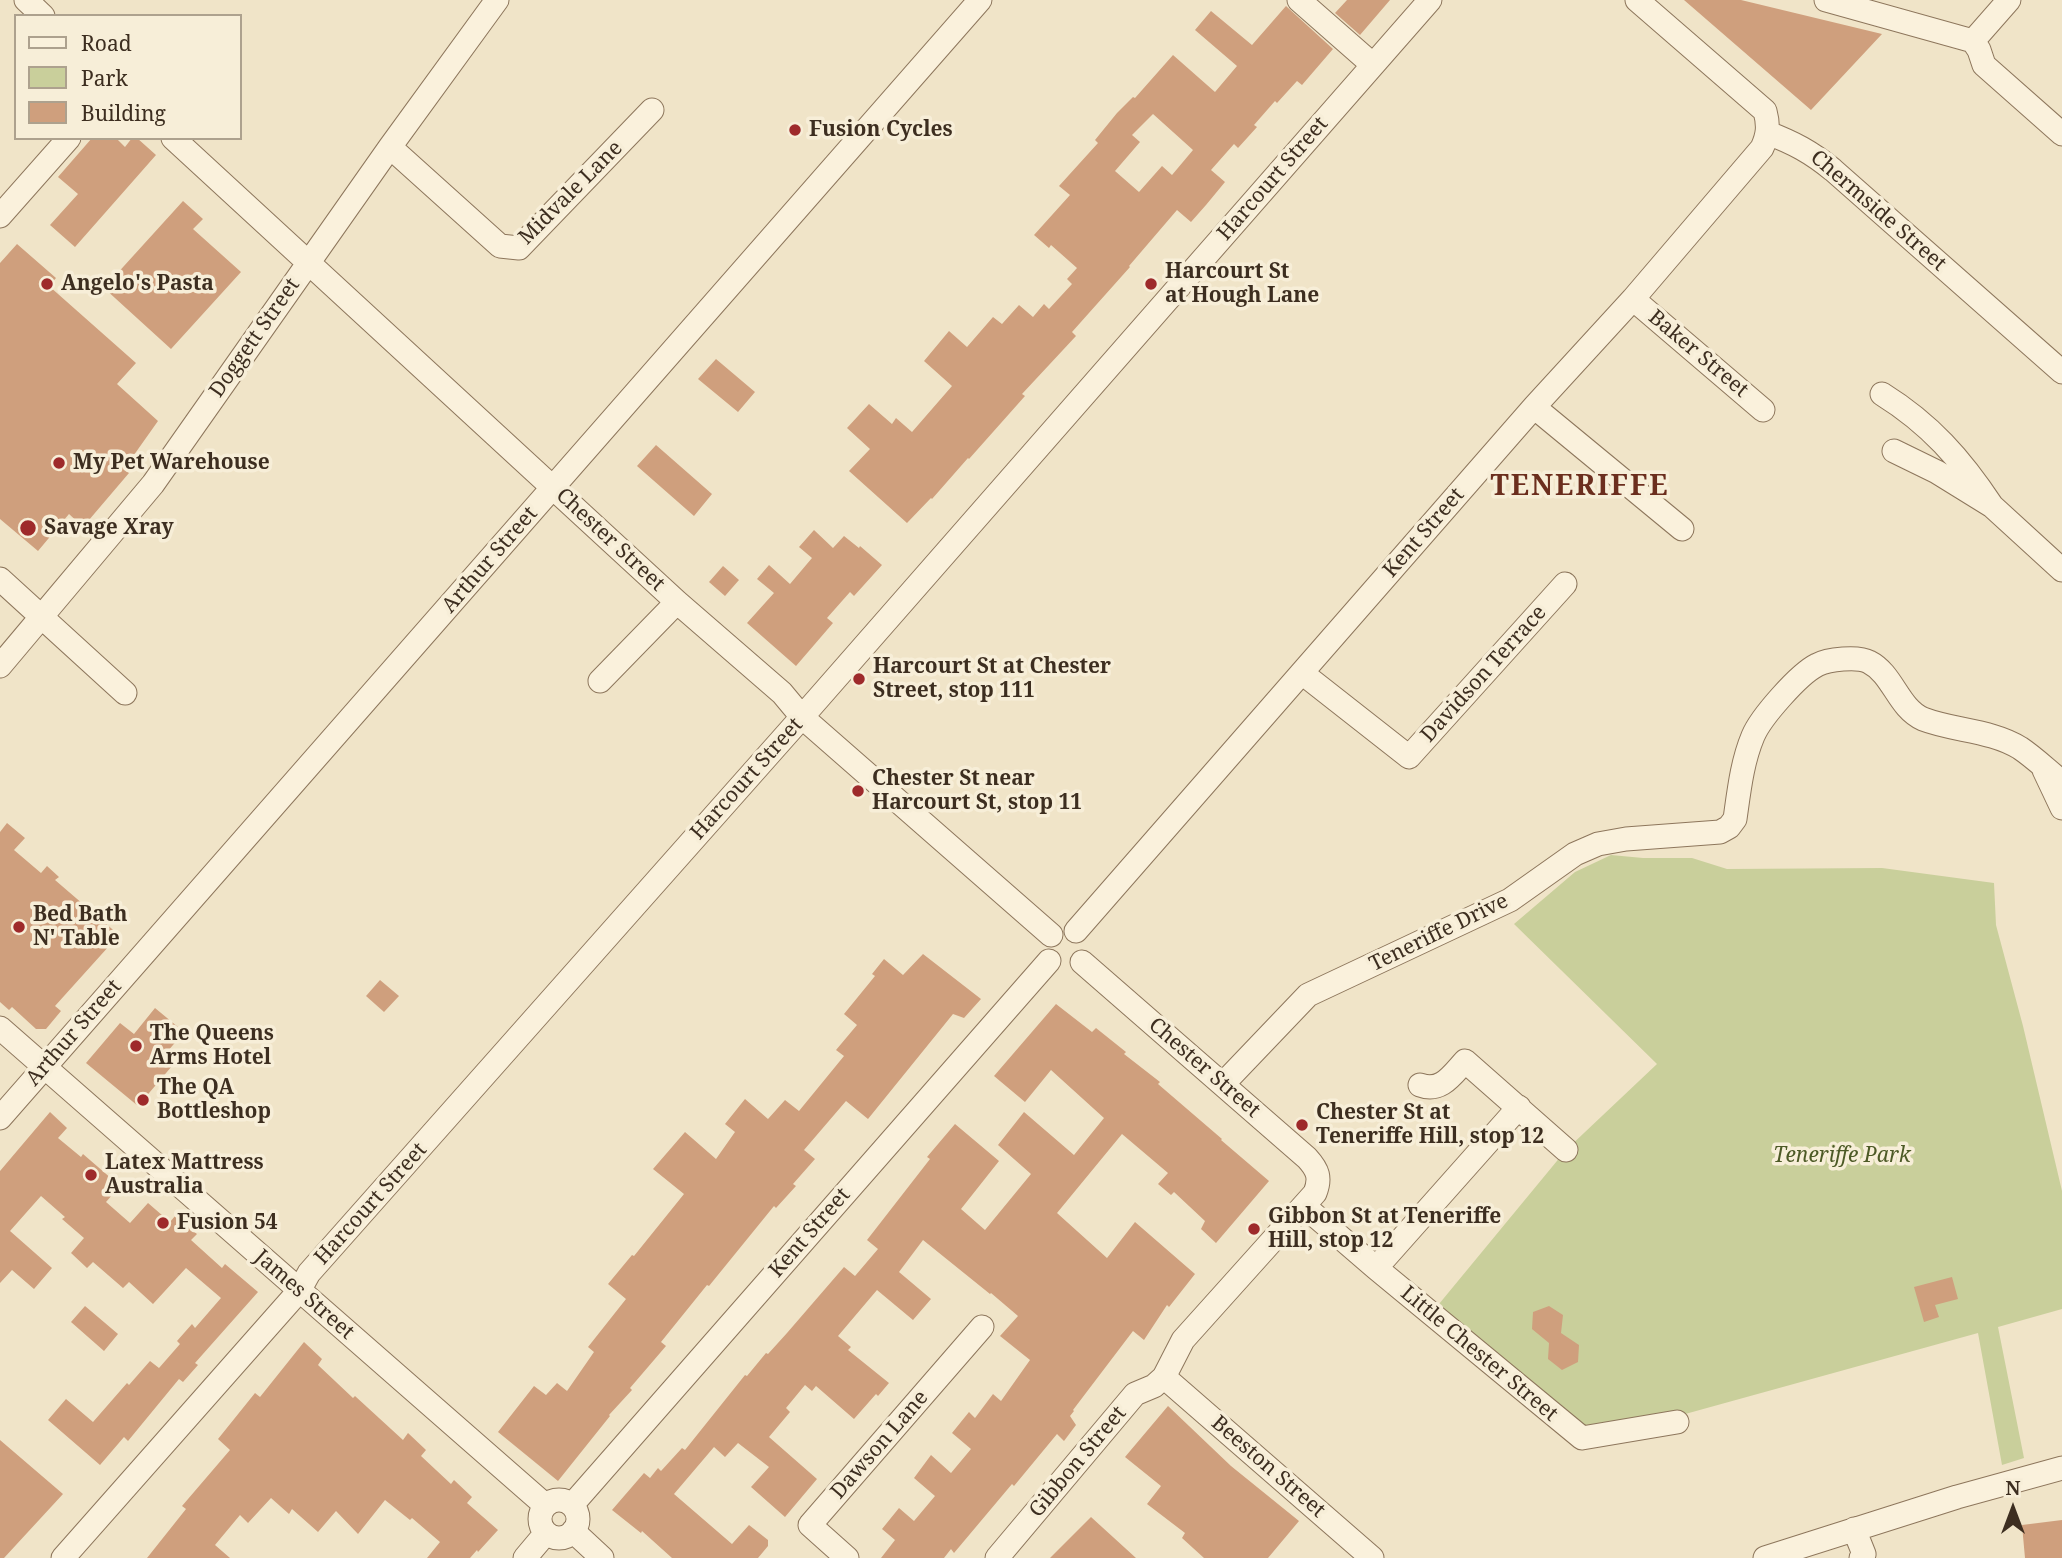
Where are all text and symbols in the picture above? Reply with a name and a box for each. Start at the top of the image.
legend [14,14,242,140]
text: Road [81,29,132,57]
text: Park [81,64,128,92]
text: Building [81,99,166,127]
street label: Harcourt Street [1212,112,1334,246]
place label: Fusion Cycles [809,117,953,143]
marker: Fusion Cycles [787,122,803,138]
street label: Midvale Lane [514,136,628,250]
street label: Chermside Street [1805,145,1951,277]
place label: Harcourt St at Hough Lane [1165,259,1319,309]
place label: Angelo's Pasta [61,271,214,297]
street label: Doggett Street [205,273,305,403]
marker: Angelo's Pasta [39,276,55,292]
marker: Harcourt St at Hough Lane [1143,276,1159,292]
street label: Baker Street [1643,305,1753,403]
place label: My Pet Warehouse [73,450,270,476]
marker: My Pet Warehouse [51,455,67,471]
district label: TENERIFFE [1492,470,1668,504]
street label: Chester Street [550,483,670,597]
street label: Kent Street [1378,483,1470,583]
street label: Arthur Street [437,502,543,618]
place label: Savage Xray [44,515,174,541]
marker: Savage Xray [18,518,38,538]
street label: Davidson Terrace [1416,600,1552,748]
place label: Harcourt St at Chester Street, stop 111 [873,654,1111,704]
marker: Harcourt St at Chester Street, stop 111 [851,671,867,687]
street label: Harcourt Street [686,713,808,845]
place label: Chester St near Harcourt St, stop 11 [872,766,1082,816]
marker: Chester St near Harcourt St, stop 11 [850,783,866,799]
street label: Teneriffe Drive [1365,889,1513,977]
place label: Bed Bath N' Table [33,902,127,952]
marker: Bed Bath N' Table [11,919,27,935]
street label: Arthur Street [21,975,127,1091]
street label: Chester Street [1143,1013,1265,1123]
place label: The Queens Arms Hotel [150,1021,274,1071]
marker: The Queens Arms Hotel [128,1038,144,1054]
place label: The QA Bottleshop [157,1075,271,1125]
marker: The QA Bottleshop [135,1092,151,1108]
place label: Chester St at Teneriffe Hill, stop 12 [1316,1100,1544,1150]
marker: Chester St at Teneriffe Hill, stop 12 [1294,1117,1310,1133]
street label: Harcourt Street [310,1138,432,1270]
park label: Teneriffe Park [1773,1143,1911,1169]
place label: Latex Mattress Australia [105,1150,264,1200]
marker: Latex Mattress Australia [83,1167,99,1183]
street label: Kent Street [764,1183,856,1283]
place label: Gibbon St at Teneriffe Hill, stop 12 [1268,1204,1501,1254]
place label: Fusion 54 [177,1210,278,1236]
marker: Fusion 54 [155,1215,171,1231]
marker: Gibbon St at Teneriffe Hill, stop 12 [1246,1221,1262,1237]
street label: James Street [249,1245,359,1345]
street label: Little Chester Street [1395,1281,1563,1427]
street label: Dawson Lane [826,1386,934,1504]
street label: Gibbon Street [1024,1401,1132,1523]
street label: Beeston Street [1206,1411,1330,1523]
north arrow [1978,1474,2048,1544]
text: N [2006,1475,2020,1501]

